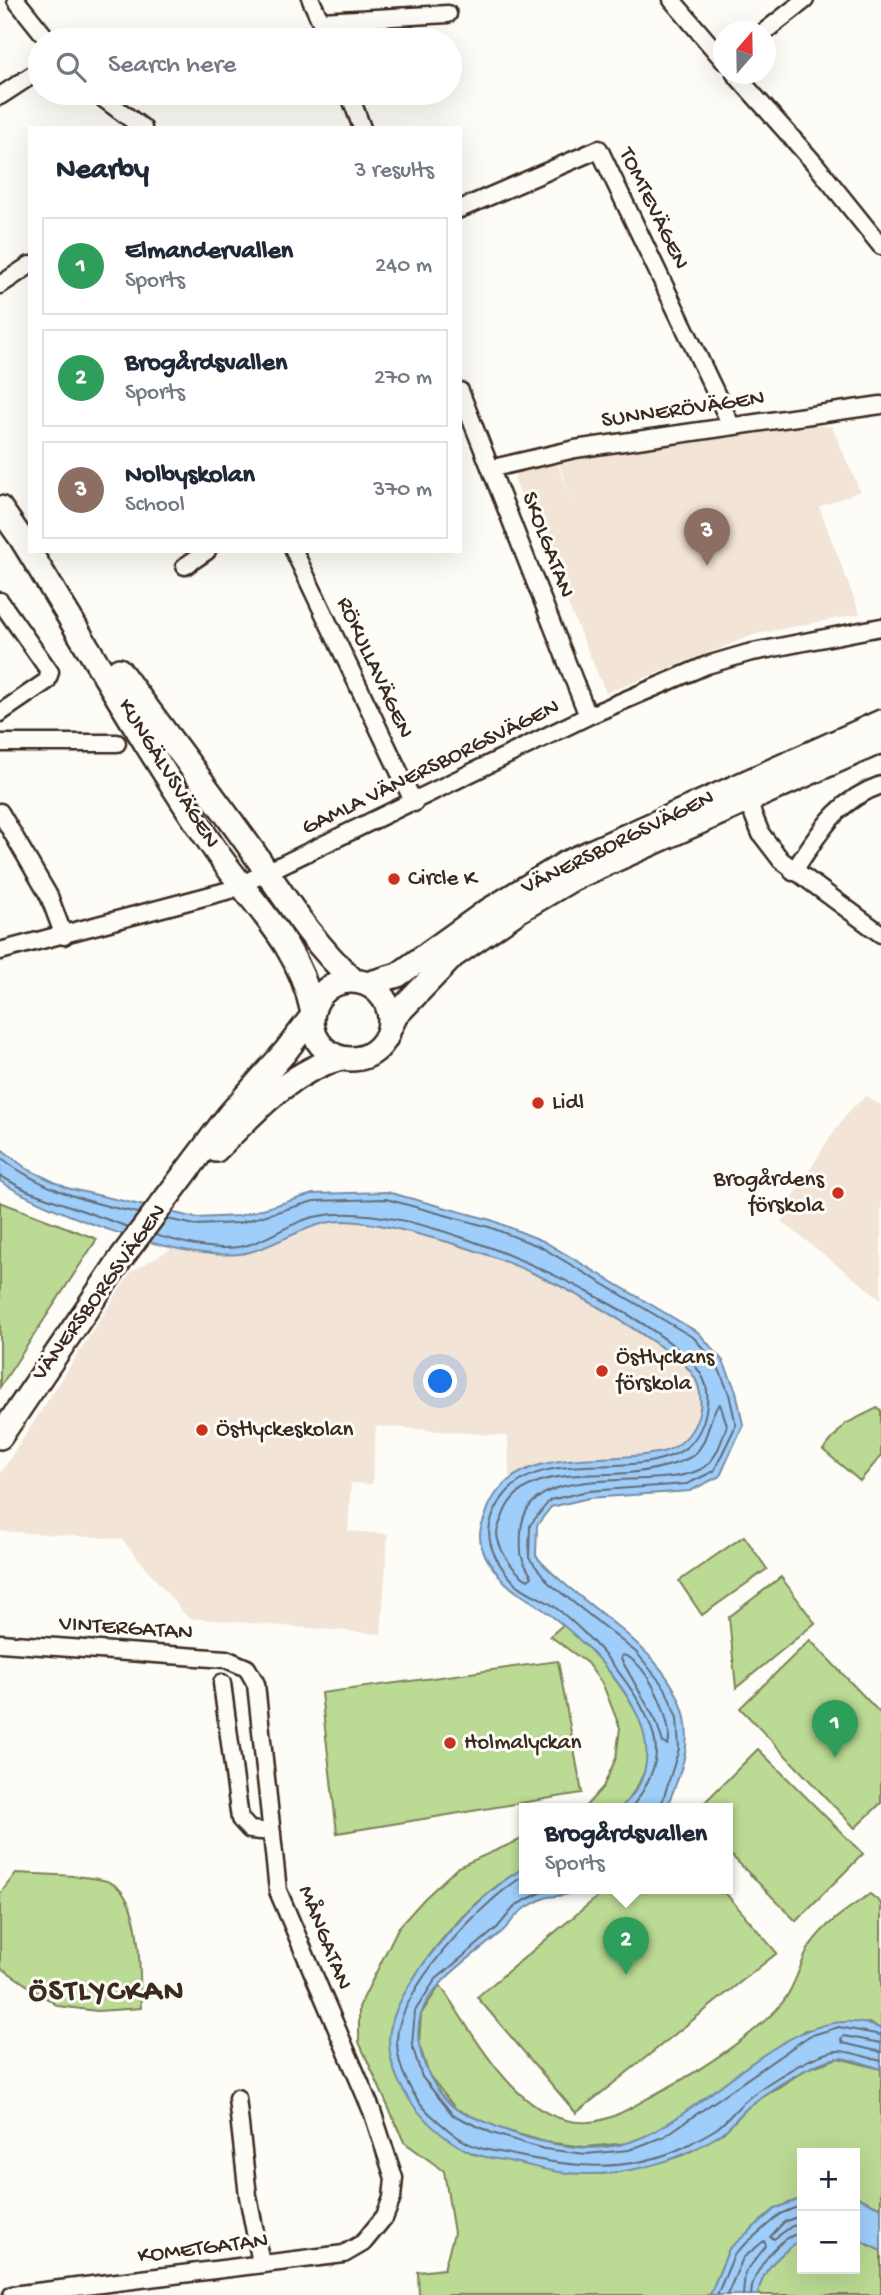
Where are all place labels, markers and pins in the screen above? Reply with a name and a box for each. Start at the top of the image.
pin: 3 [684,508,730,566]
place label: Circle K [408,866,479,893]
marker: Circle K [386,871,402,887]
place label: Lidl [552,1090,584,1117]
marker: Lidl [530,1095,546,1111]
place label: Brogårdens förskola [712,1167,825,1220]
marker: Brogårdens förskola [830,1185,846,1201]
place label: Östlyckans förskola [615,1345,715,1398]
marker: Östlyckans förskola [594,1363,610,1379]
place label: Östlyckeskolan [216,1417,354,1444]
marker: Östlyckeskolan [194,1422,210,1438]
pin: 1 [812,1700,858,1758]
place label: Holmalyckan [464,1730,581,1757]
marker: Holmalyckan [442,1735,458,1751]
pin: 2 [603,1917,649,1975]

